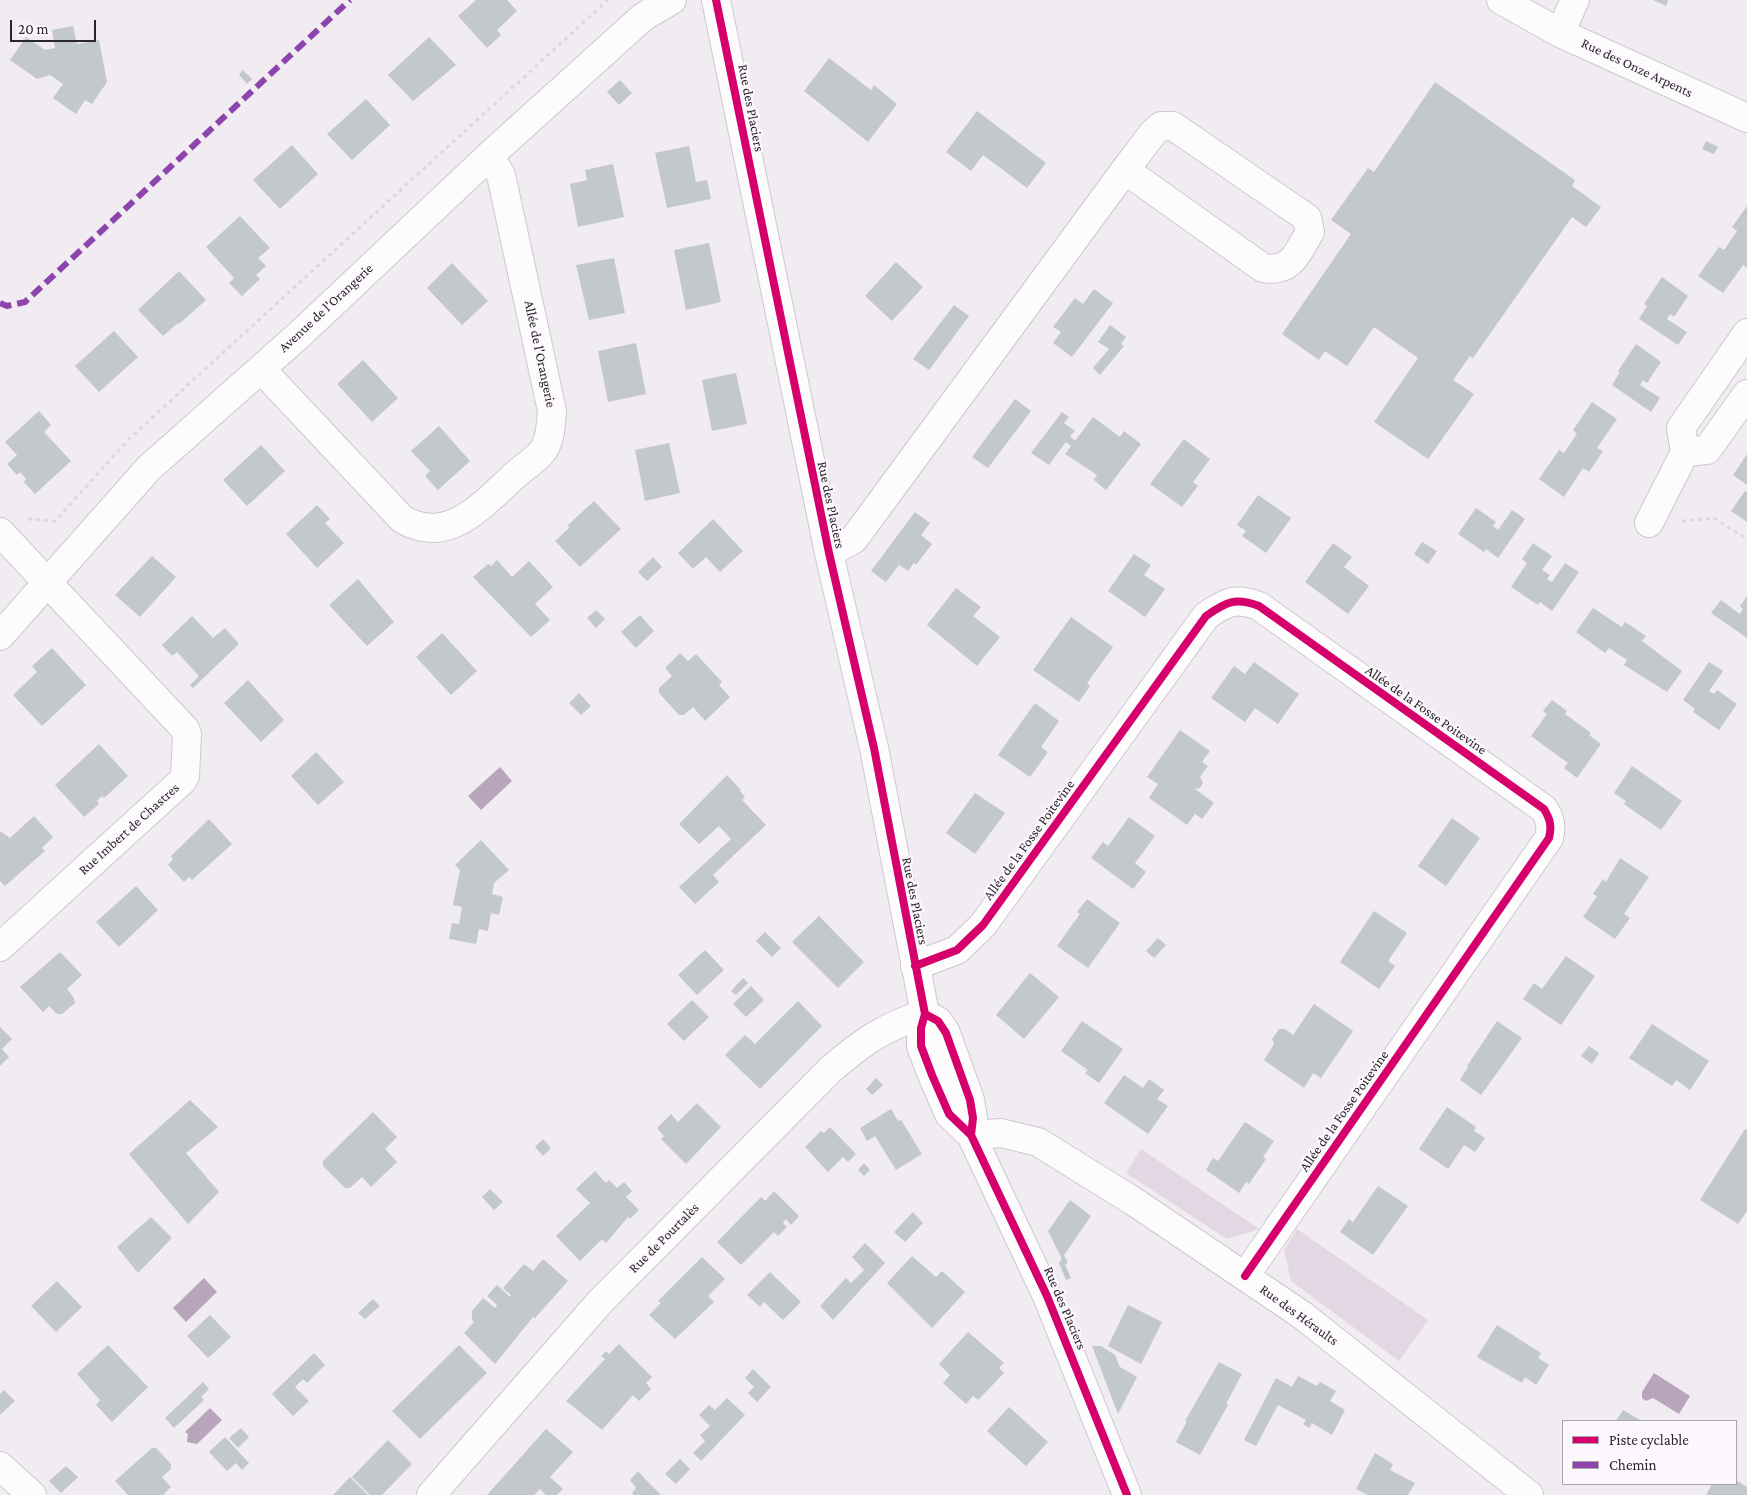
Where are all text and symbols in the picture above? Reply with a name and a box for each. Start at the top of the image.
scale bar [12,10,99,42]
text: 20 m [18,21,49,37]
street label: Rue des Onze Arpents [1579,35,1695,101]
street label: Rue des Placiers [734,63,768,153]
street label: Avenue de l'Orangerie [275,260,377,356]
street label: Allée de l'Orangerie [520,299,560,409]
street label: Rue des Placiers [814,460,848,550]
street label: Allée de la Fosse Poitevine [1362,662,1490,758]
street label: Allée de la Fosse Poitevine [980,777,1078,903]
street label: Rue Imbert de Chastres [75,779,183,879]
street label: Rue des Placiers [898,856,932,946]
street label: Allée de la Fosse Poitevine [1296,1047,1392,1175]
street label: Rue de Pourtalès [625,1199,703,1277]
street label: Rue des Placiers [1040,1264,1090,1352]
street label: Rue des Héraults [1256,1281,1342,1349]
legend [1562,1420,1737,1485]
text: Piste cyclable [1609,1432,1689,1448]
text: Chemin [1609,1457,1657,1473]

